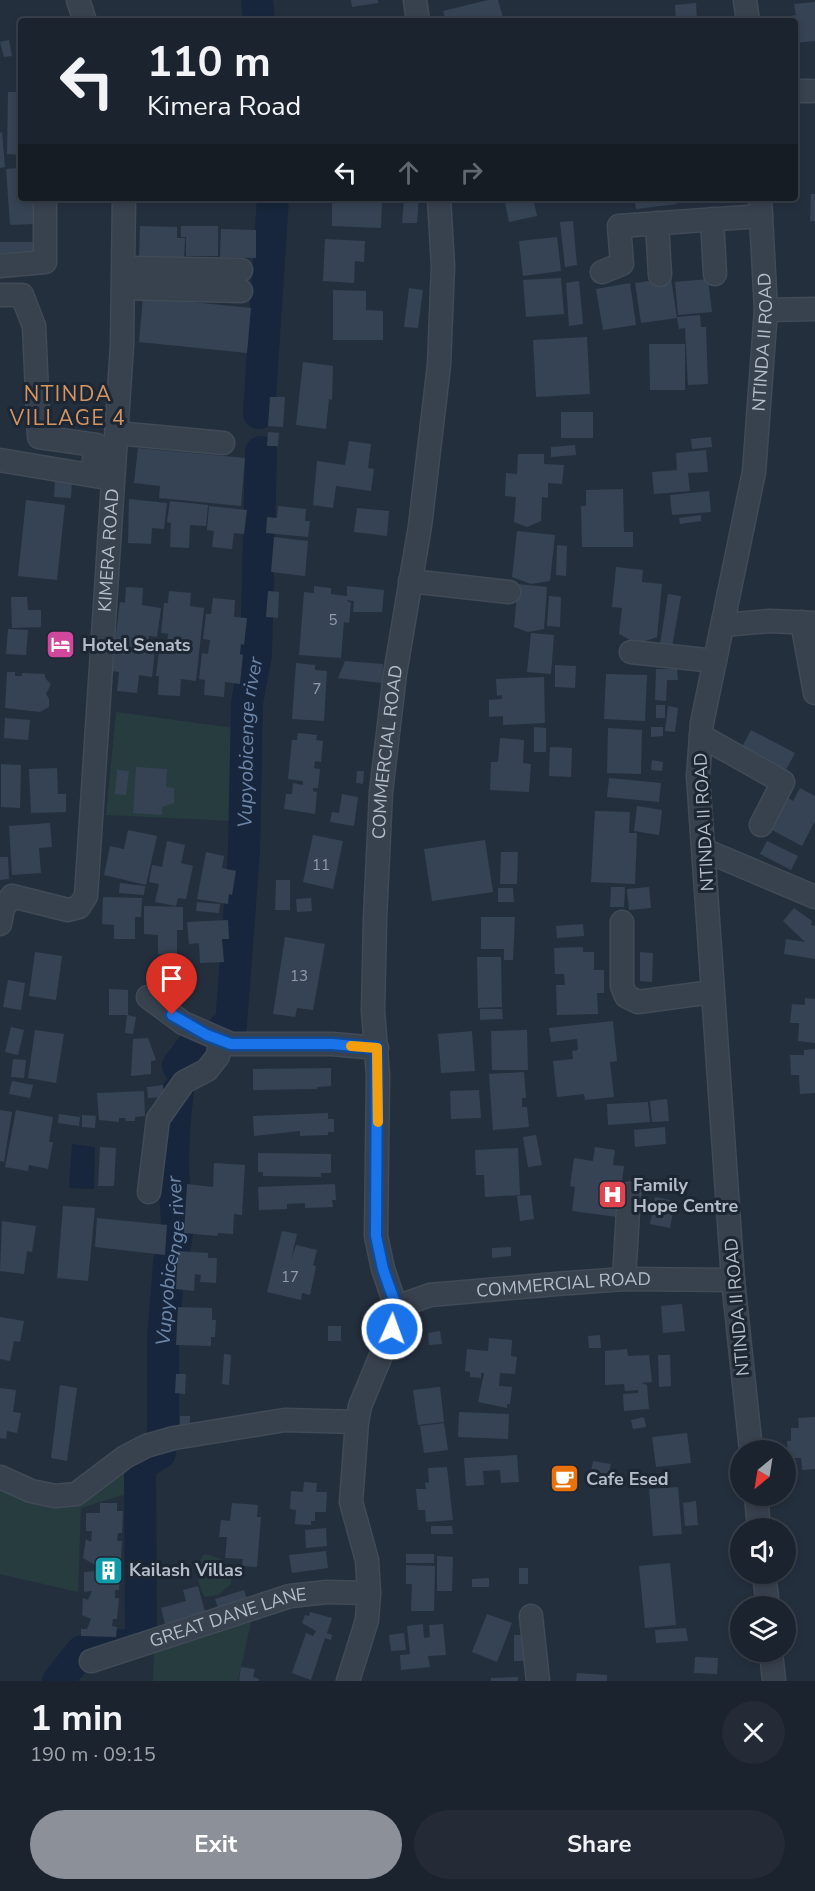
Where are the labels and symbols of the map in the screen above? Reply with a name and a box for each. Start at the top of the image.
street label: NTINDA II ROAD [747,272,778,412]
district label: NTINDA VILLAGE 4 [9,380,126,432]
street label: KIMERA ROAD [93,488,125,613]
house number: 5 [328,610,338,630]
hotel icon: Hotel Senats [45,629,77,661]
place label: Hotel Senats [82,633,191,657]
water label: Vupyobicenge river [231,654,270,828]
street label: COMMERCIAL ROAD [367,663,408,840]
house number: 7 [312,679,322,699]
street label: NTINDA II ROAD [688,752,720,892]
house number: 11 [312,855,330,875]
pin [146,953,197,1015]
house number: 13 [290,966,308,986]
place label: Family Hope Centre [633,1173,738,1218]
water label: Vupyobicenge river [150,1174,191,1347]
hospital icon: Family Hope Centre [596,1179,628,1211]
street label: NTINDA II ROAD [719,1237,755,1377]
house number: 17 [281,1267,299,1287]
street label: COMMERCIAL ROAD [475,1267,651,1303]
position arrow [360,1297,424,1361]
north arrow [730,1440,796,1506]
cafe icon: Cafe Esed [549,1463,581,1495]
place label: Cafe Esed [586,1467,669,1491]
building icon: Kailash Villas [92,1554,124,1586]
place label: Kailash Villas [129,1558,243,1582]
street label: GREAT DANE LANE [146,1582,308,1653]

